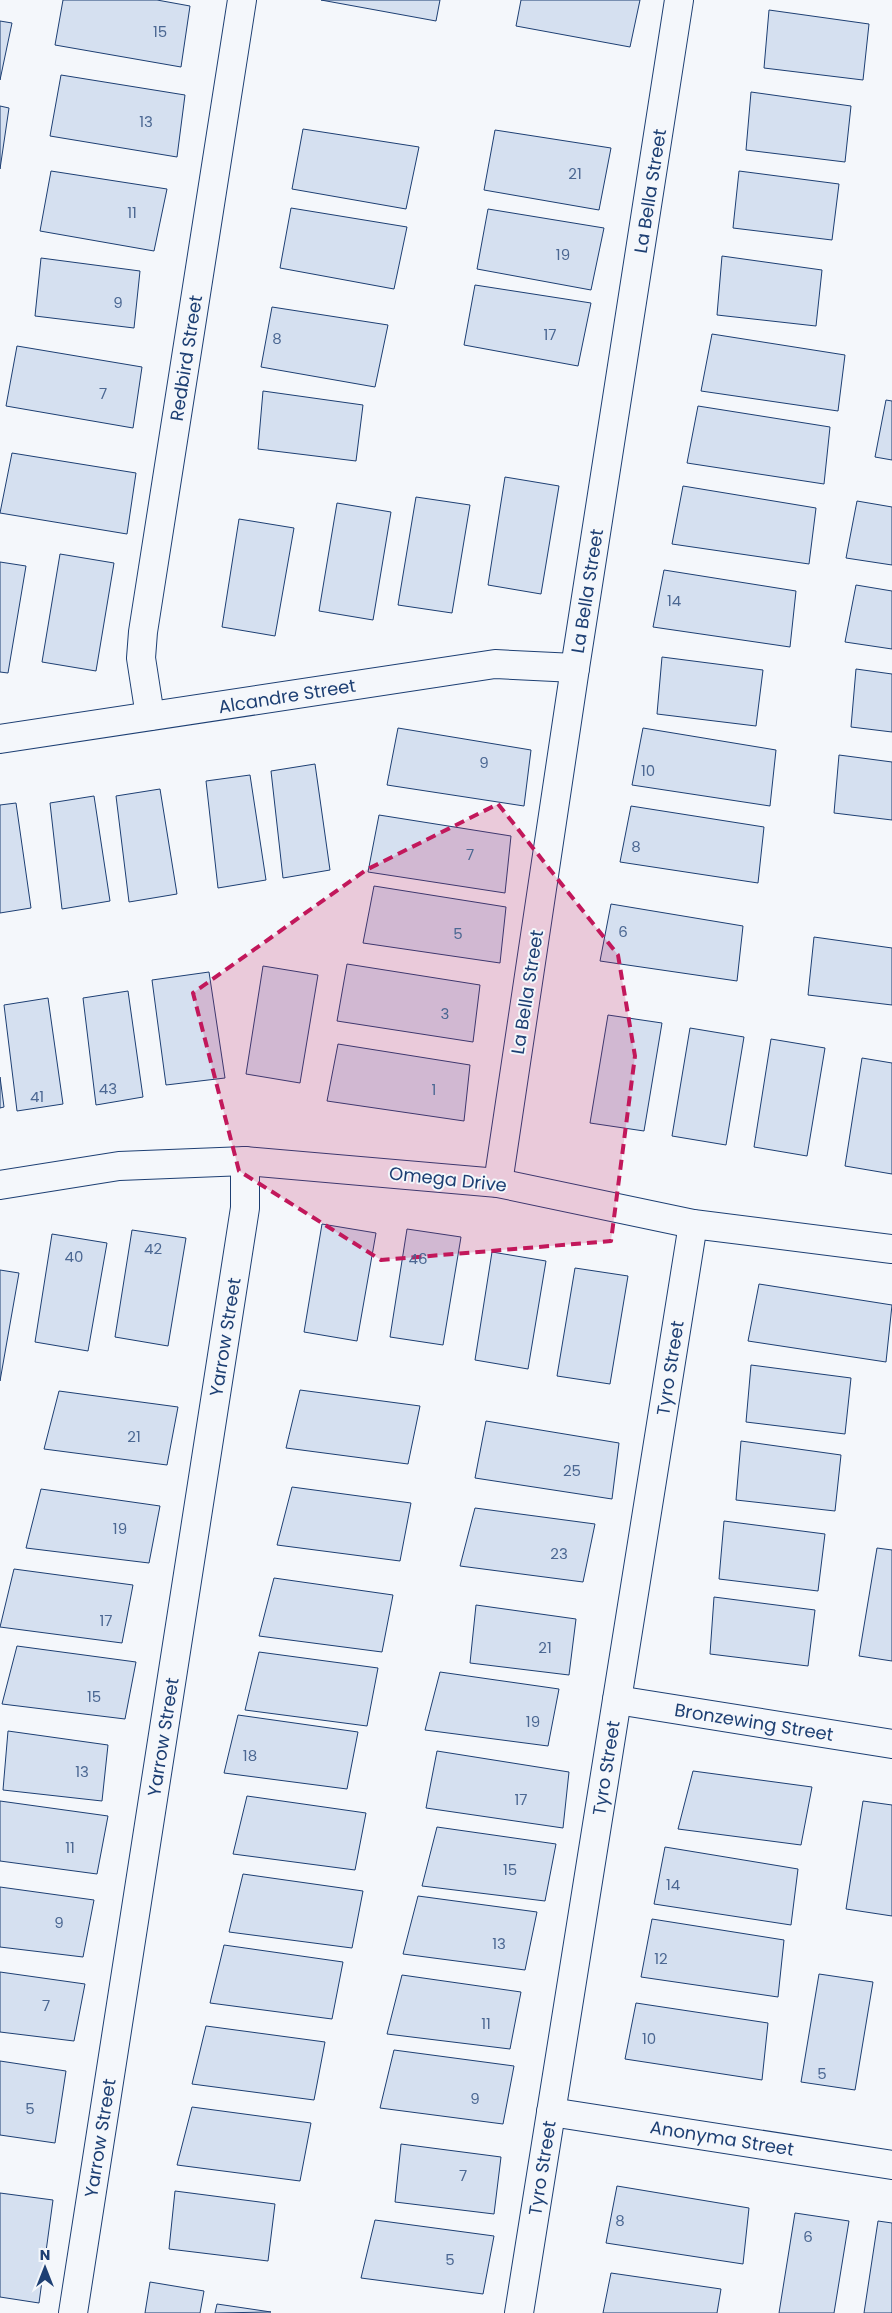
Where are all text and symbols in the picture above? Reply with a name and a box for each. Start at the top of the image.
house number: 15 [153,21,167,42]
house number: 13 [139,111,153,132]
street label: La Bella Street [628,127,672,255]
house number: 21 [568,163,582,184]
house number: 11 [127,202,137,223]
house number: 19 [556,244,570,265]
house number: 9 [113,292,123,313]
street label: Redbird Street [164,293,208,423]
house number: 17 [544,324,557,345]
house number: 8 [272,328,282,349]
house number: 7 [99,383,107,404]
street label: La Bella Street [565,527,609,655]
house number: 14 [667,590,681,611]
street label: Alcandre Street [217,673,357,719]
house number: 9 [479,752,489,773]
house number: 10 [641,760,655,781]
house number: 8 [631,836,641,857]
house number: 7 [466,844,474,865]
house number: 6 [618,921,628,942]
house number: 5 [453,923,463,944]
street label: La Bella Street [505,928,549,1056]
house number: 3 [441,1003,449,1024]
house number: 43 [99,1078,117,1099]
house number: 1 [432,1079,436,1100]
house number: 41 [30,1086,44,1107]
street label: Omega Drive [388,1160,508,1198]
house number: 42 [144,1238,162,1259]
house number: 40 [65,1246,83,1267]
house number: 46 [409,1248,427,1269]
street label: Yarrow Street [203,1276,247,1398]
street label: Tyro Street [650,1319,690,1417]
house number: 21 [127,1426,141,1447]
house number: 25 [563,1460,581,1481]
house number: 19 [113,1518,127,1539]
house number: 23 [550,1543,568,1564]
house number: 17 [100,1610,113,1631]
house number: 21 [538,1637,552,1658]
street label: Yarrow Street [141,1676,185,1798]
house number: 15 [87,1686,101,1707]
street label: Bronzewing Street [673,1697,835,1747]
house number: 19 [526,1711,540,1732]
street label: Tyro Street [586,1719,626,1817]
house number: 18 [243,1745,257,1766]
house number: 13 [75,1761,89,1782]
house number: 17 [515,1789,528,1810]
house number: 11 [65,1837,75,1858]
house number: 15 [503,1859,517,1880]
house number: 14 [666,1874,680,1895]
house number: 9 [54,1912,64,1933]
house number: 13 [492,1933,506,1954]
house number: 12 [654,1948,668,1969]
house number: 7 [42,1995,50,2016]
house number: 11 [481,2013,491,2034]
house number: 10 [642,2028,656,2049]
house number: 5 [817,2063,827,2084]
street label: Yarrow Street [78,2077,122,2199]
house number: 9 [470,2088,480,2109]
house number: 5 [25,2098,35,2119]
street label: Anonyma Street [648,2114,796,2162]
street label: Tyro Street [522,2119,562,2217]
house number: 7 [459,2165,467,2186]
house number: 8 [615,2210,625,2231]
house number: 6 [803,2226,813,2247]
north arrow [20,2243,70,2293]
text: N [40,2245,50,2265]
house number: 5 [445,2249,455,2270]

